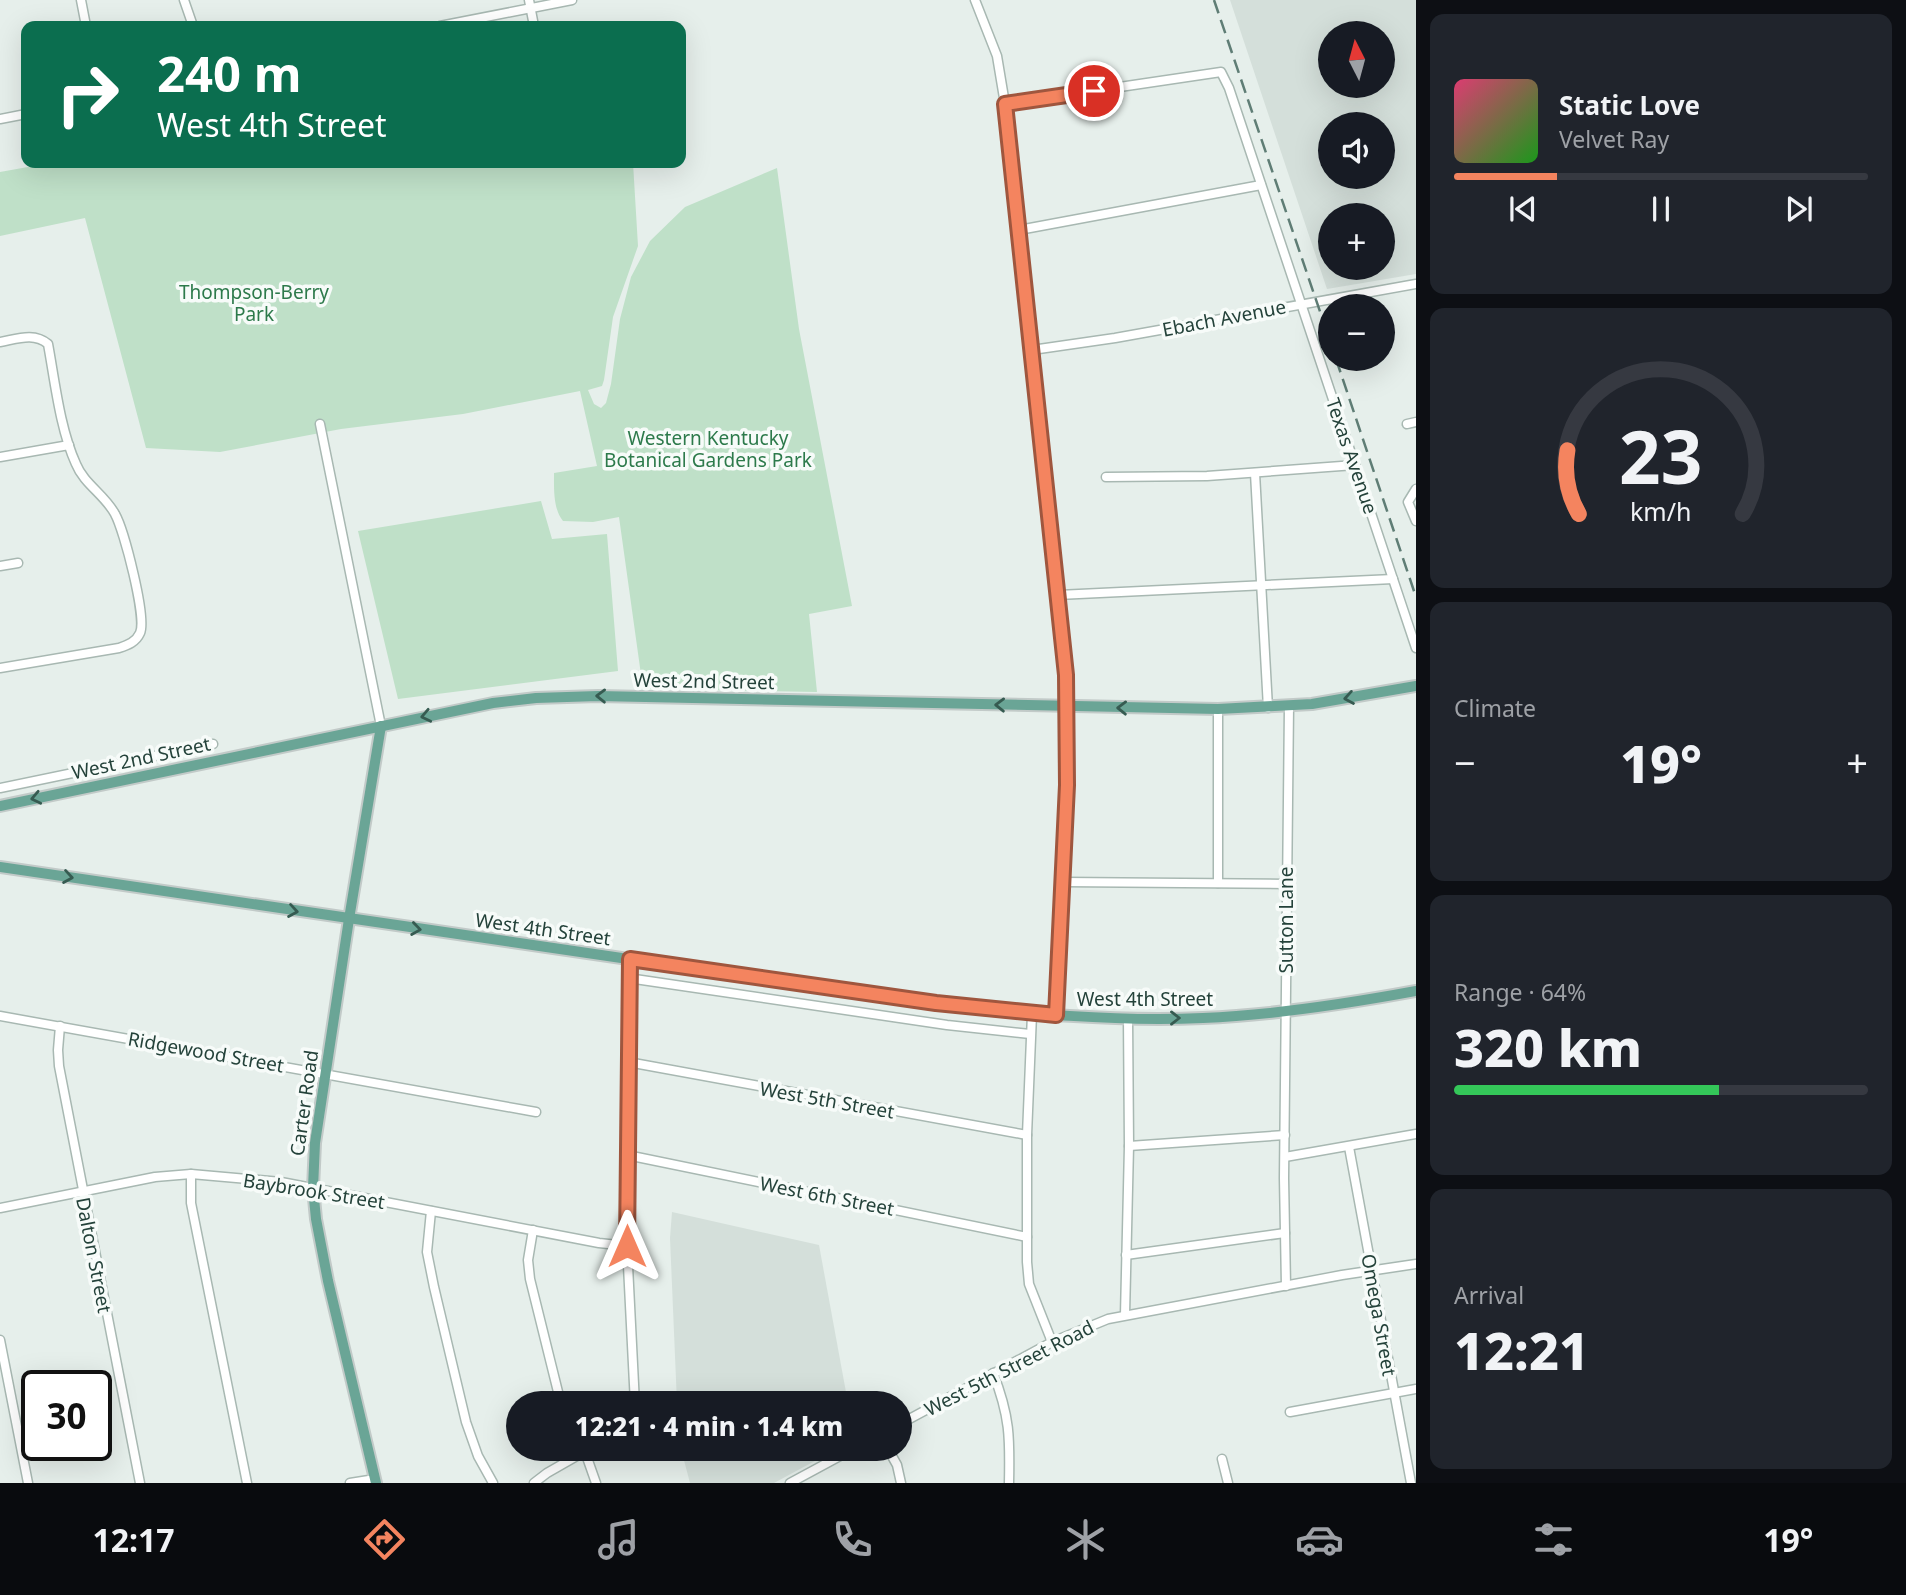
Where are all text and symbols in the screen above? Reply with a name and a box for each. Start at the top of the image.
north arrow [1318,21,1395,98]
map controls [1318,21,1395,371]
text: 240 m [157,40,302,106]
icon: right [42,49,133,140]
pin [1064,61,1124,121]
icon: arrive [1075,72,1113,110]
text: Static Love [1559,87,1700,123]
text: West 4th Street [157,103,387,146]
button: sound [1318,112,1395,189]
text: Velvet Ray [1559,123,1669,155]
icon: previous [1504,190,1542,228]
icon: pause [1642,190,1680,228]
icon: next [1780,190,1818,228]
button: + [1318,203,1395,280]
park label: Thompson-Berry Park [179,279,329,327]
street label: Ebach Avenue [1160,293,1288,343]
button: − [1318,294,1395,371]
street label: Texas Avenue [1320,395,1384,517]
text: 23 [1619,406,1703,505]
park label: Western Kentucky Botanical Gardens Park [604,425,812,473]
text: km/h [1630,493,1692,527]
street label: West 2nd Street [633,667,775,695]
one-way arrow [595,689,606,704]
one-way arrow [1343,690,1355,705]
text: Climate [1454,692,1536,724]
one-way arrow [994,698,1005,713]
one-way arrow [1116,700,1127,715]
one-way arrow [420,708,432,723]
text: 19° [1620,727,1702,798]
street label: West 2nd Street [69,731,213,785]
text: − [1454,736,1476,788]
text: + [1846,736,1868,788]
one-way arrow [30,790,42,805]
street label: Sutton Lane [1273,866,1299,974]
one-way arrow [62,869,73,884]
one-way arrow [287,903,298,918]
street label: West 4th Street [474,907,612,951]
one-way arrow [410,921,422,936]
text: Range · 64% [1454,976,1586,1008]
street label: West 4th Street [1077,986,1213,1012]
one-way arrow [1170,1010,1181,1026]
text: 320 km [1454,1011,1642,1082]
street label: Ridgewood Street [126,1025,286,1079]
street label: Carter Road [284,1048,324,1158]
street label: West 5th Street [758,1075,897,1125]
street label: Baybrook Street [241,1167,387,1215]
street label: West 6th Street [758,1170,897,1222]
street label: Dalton Street [70,1195,118,1315]
position arrow [590,1209,664,1283]
street label: Omega Street [1355,1252,1403,1378]
text: Arrival [1454,1279,1524,1311]
street label: West 5th Street Road [920,1314,1098,1422]
text: 12:21 [1454,1314,1589,1385]
speed limit sign: 30 [21,1370,112,1461]
text: 12:21 · 4 min · 1.4 km [575,1408,843,1444]
icon: directions [360,1515,409,1564]
icon: music [594,1515,643,1564]
icon: phone [828,1515,877,1564]
icon: climate [1061,1515,1110,1564]
icon: car [1295,1515,1344,1564]
icon: filters [1529,1515,1578,1564]
text: 12:17 [92,1518,175,1561]
text: 19° [1763,1518,1813,1561]

